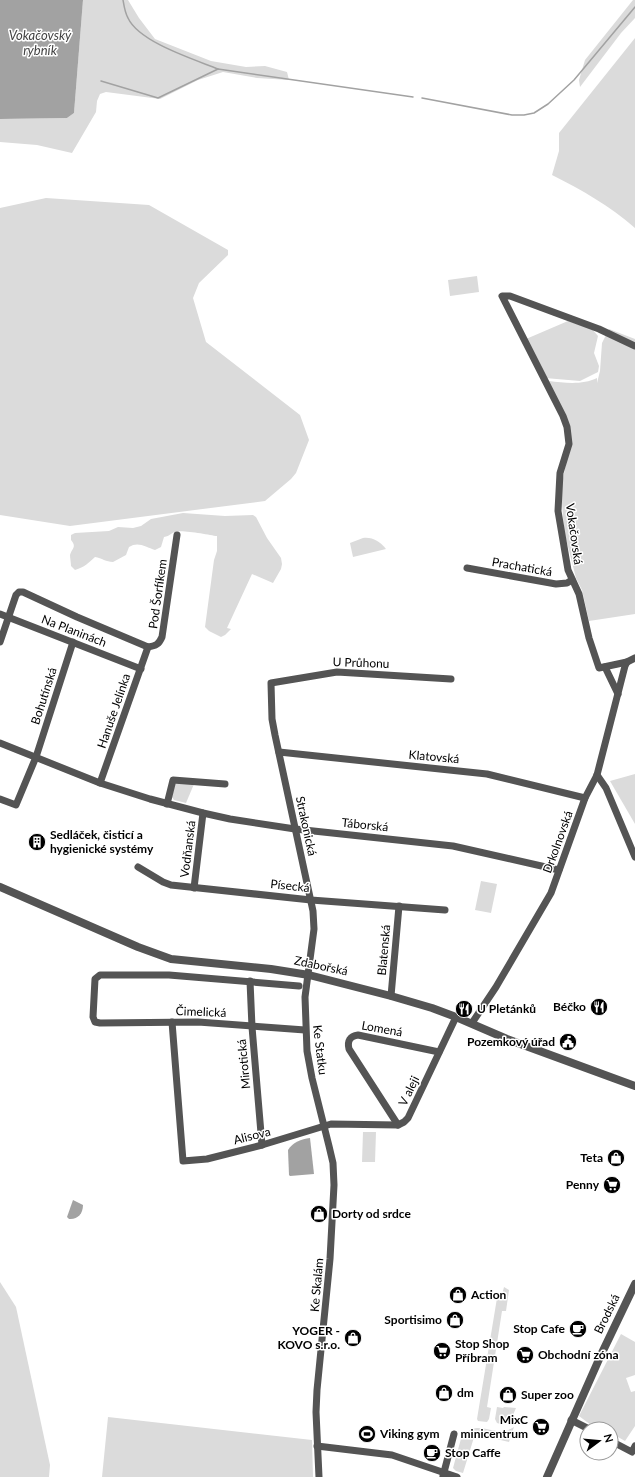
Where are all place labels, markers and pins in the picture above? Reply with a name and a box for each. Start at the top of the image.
place label: Sedláček, čisticí a hygienické systémy [50,827,154,856]
building icon: Sedláček, čisticí a hygienické systémy [27,832,47,852]
restaurant icon: Béčko [589,997,609,1017]
restaurant icon: U Pletánků [454,999,474,1019]
place label: Béčko [553,999,586,1014]
place label: U Pletánků [477,1001,536,1016]
public building icon: Pozemkový úřad [558,1032,578,1052]
place label: Pozemkový úřad [467,1034,555,1049]
shop icon: Teta [606,1148,626,1168]
place label: Teta [580,1150,603,1165]
supermarket icon: Penny [602,1175,622,1195]
place label: Penny [566,1177,600,1192]
shop icon: Dorty od srdce [309,1204,329,1224]
place label: Dorty od srdce [332,1206,412,1221]
shop icon: Action [448,1285,468,1305]
place label: Action [470,1287,507,1302]
shop icon: Sportisimo [445,1310,465,1330]
place label: Sportisimo [384,1312,442,1327]
cafe icon: Stop Cafe [568,1319,588,1339]
place label: Stop Cafe [513,1321,566,1336]
place label: YOGER - KOVO s.r.o. [277,1323,340,1352]
shop icon: YOGER - KOVO s.r.o. [343,1328,363,1348]
place label: Stop Shop Příbram [455,1336,510,1365]
supermarket icon: Stop Shop Příbram [432,1341,452,1361]
supermarket icon: Obchodní zóna [515,1345,535,1365]
place label: Obchodní zóna [538,1347,619,1362]
shop icon: dm [434,1383,454,1403]
place label: dm [457,1385,474,1400]
shop icon: Super zoo [498,1385,518,1405]
place label: Super zoo [521,1387,574,1402]
place label: MixC minicentrum [461,1412,528,1441]
supermarket icon: MixC minicentrum [531,1417,551,1437]
sports icon: Viking gym [357,1424,377,1444]
place label: Viking gym [379,1426,440,1441]
cafe icon: Stop Caffe [422,1443,442,1463]
place label: Stop Caffe [445,1445,501,1460]

